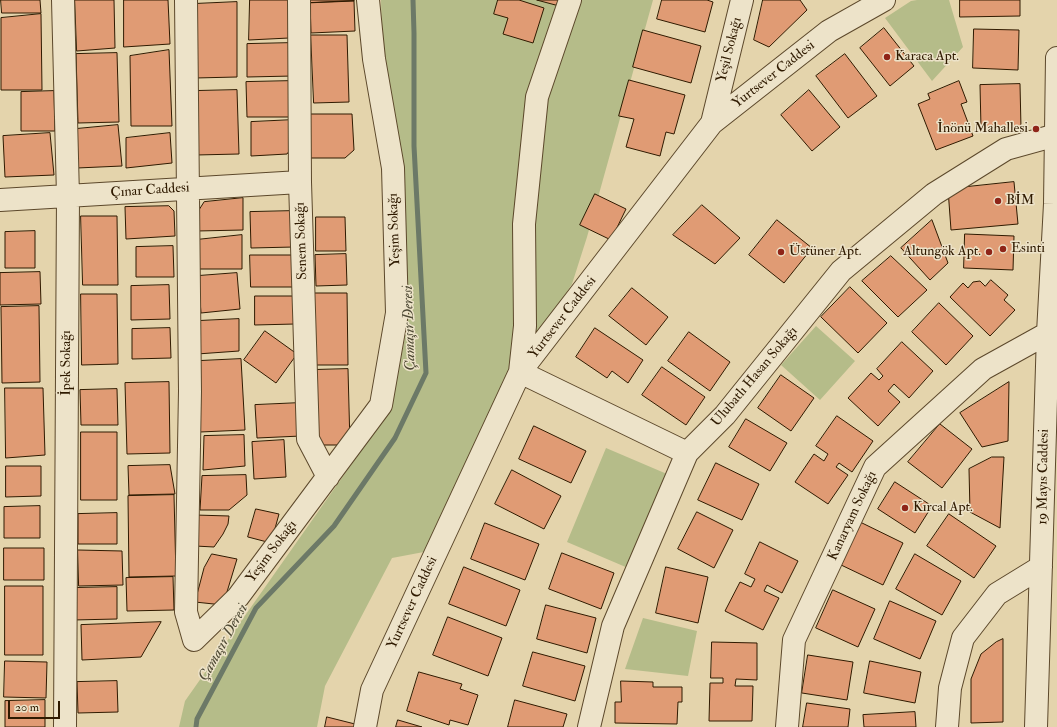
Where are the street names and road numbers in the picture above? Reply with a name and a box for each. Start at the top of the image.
street label: Yeşil Sokağı [714,16,746,84]
street label: Yurtsever Caddesi [729,38,819,112]
street label: Çınar Caddesi [110,180,190,202]
street label: Yeşim Sokağı [385,193,405,267]
street label: Senem Sokağı [292,202,312,280]
street label: Yurtsever Caddesi [526,273,600,363]
street label: Ulubatlı Hasan Sokağı [708,324,802,430]
street label: İpek Sokağı [59,330,75,396]
street label: 19 Mayıs Caddesi [1035,429,1053,525]
street label: Kanaryam Sokağı [825,469,881,563]
street label: Yeşim Sokağı [243,517,301,587]
street label: Yurtsever Caddesi [384,554,442,652]

